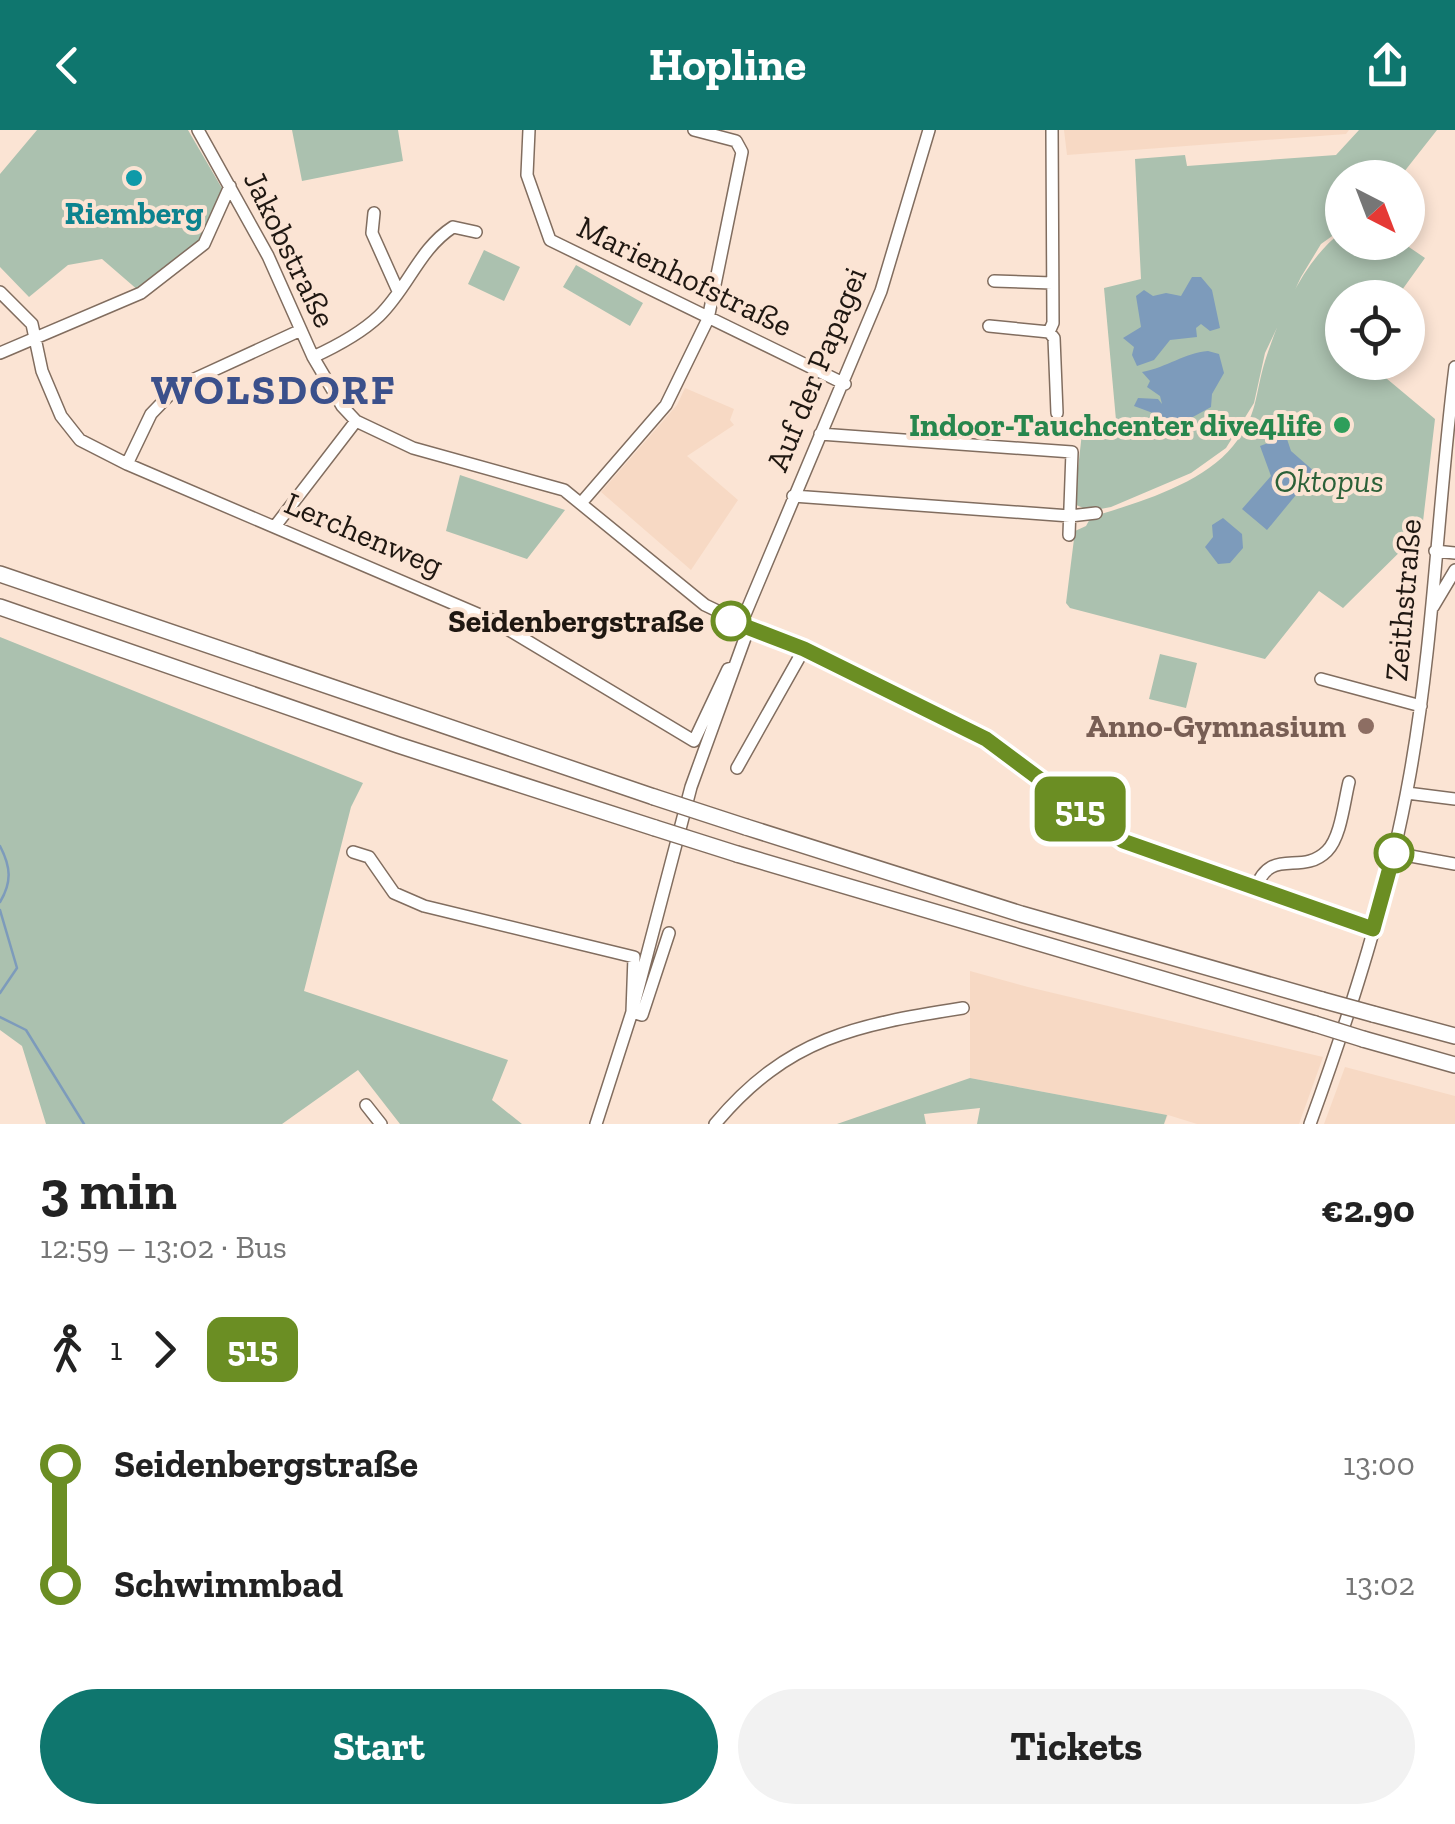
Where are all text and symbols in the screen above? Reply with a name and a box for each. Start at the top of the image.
icon: back [40,38,95,93]
text: Hopline [649,38,806,92]
icon: share [1360,38,1415,93]
north arrow [1325,160,1425,260]
map controls [1325,160,1425,380]
street label: Jakobstraße [236,165,344,333]
marker: Riemberg [123,167,145,189]
place label: Riemberg [65,194,203,232]
street label: Marienhofstraße [571,208,799,344]
street label: Auf der Papagei [758,261,874,477]
button: locate [1325,280,1425,380]
district label: WOLSDORF [151,364,397,415]
place label: Indoor-Tauchcenter dive4life [909,406,1322,444]
marker: Indoor-Tauchcenter dive4life [1331,414,1353,436]
park label: Oktopus [1274,462,1384,500]
street label: Lerchenweg [279,484,449,584]
street label: Zeithstraße [1377,517,1429,683]
place label: Seidenbergstraße [448,602,704,640]
marker: Seidenbergstraße [712,602,750,640]
place label: Anno-Gymnasium [1086,707,1346,745]
marker: Anno-Gymnasium [1355,715,1377,737]
line badge: 515 [1022,776,1138,842]
text: 515 [1055,788,1105,830]
unlabelled marker [1375,834,1413,872]
text: 3 min [40,1157,177,1223]
text: €2.90 [1321,1186,1415,1232]
text: 12:59 – 13:02 · Bus [40,1228,287,1266]
icon: walk [40,1322,95,1377]
icon: forward [137,1322,192,1377]
text: 515 [227,1328,278,1370]
text: 1 [110,1330,122,1368]
text: Seidenbergstraße [114,1441,418,1487]
text: 13:00 [1343,1445,1415,1483]
text: Schwimmbad [114,1561,343,1607]
text: 13:02 [1345,1565,1415,1603]
button: Start [40,1689,718,1804]
button: Tickets [738,1689,1415,1804]

